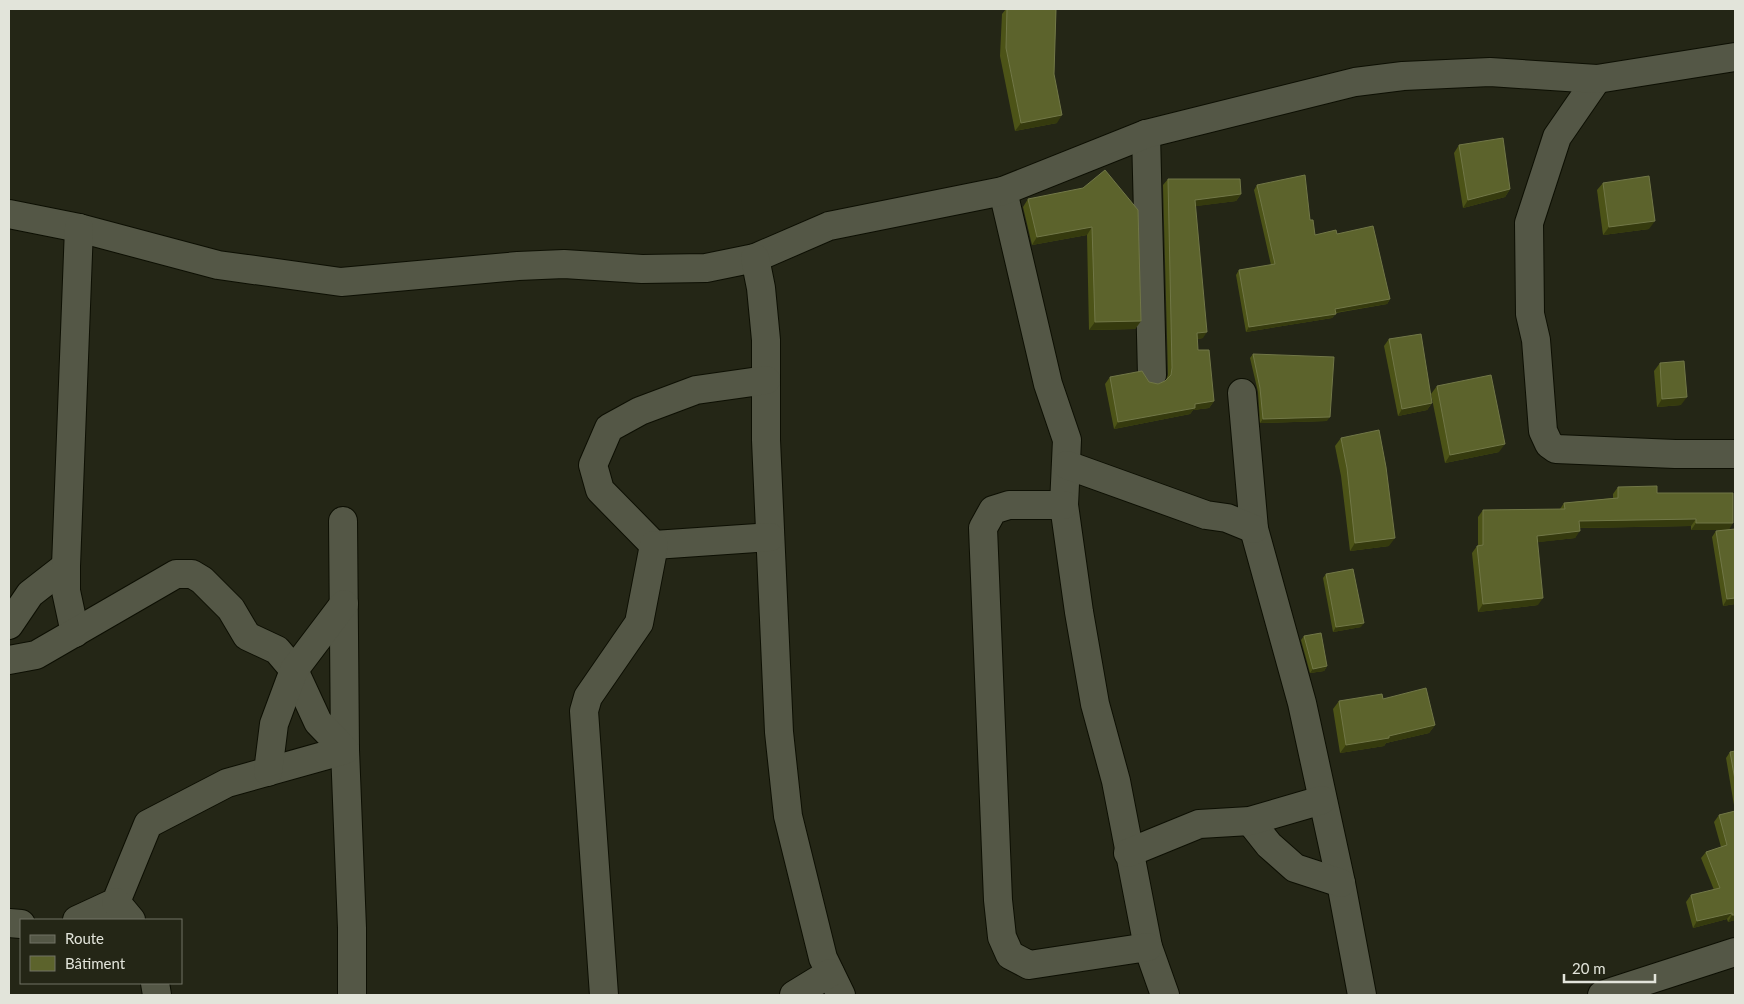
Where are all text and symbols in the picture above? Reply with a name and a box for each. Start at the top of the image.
legend [20,919,182,984]
text: Route [65,929,104,947]
scale bar [1564,952,1655,984]
text: Bâtiment [65,954,126,972]
text: 20 m [1572,959,1606,977]

